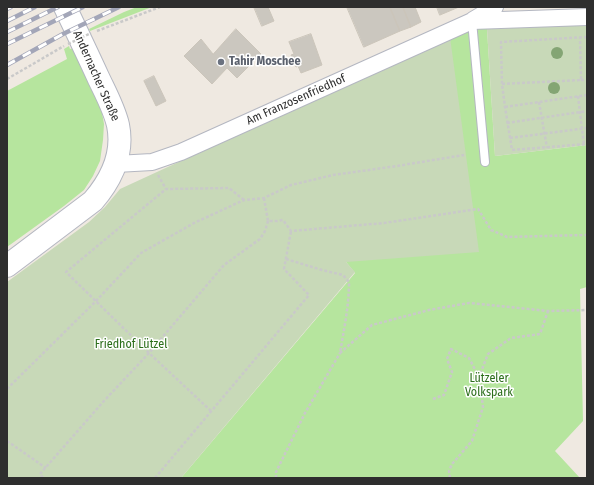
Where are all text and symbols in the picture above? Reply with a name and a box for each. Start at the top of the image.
street label: Andernacher Straße [70,28,122,124]
place label: Tahir Moschee [229,55,301,69]
marker: Tahir Moschee [216,57,226,67]
street label: Am Franzosenfriedhof [244,72,348,128]
park label: Friedhof Lützel [95,338,167,352]
park label: Lützeler Volkspark [465,372,513,400]

